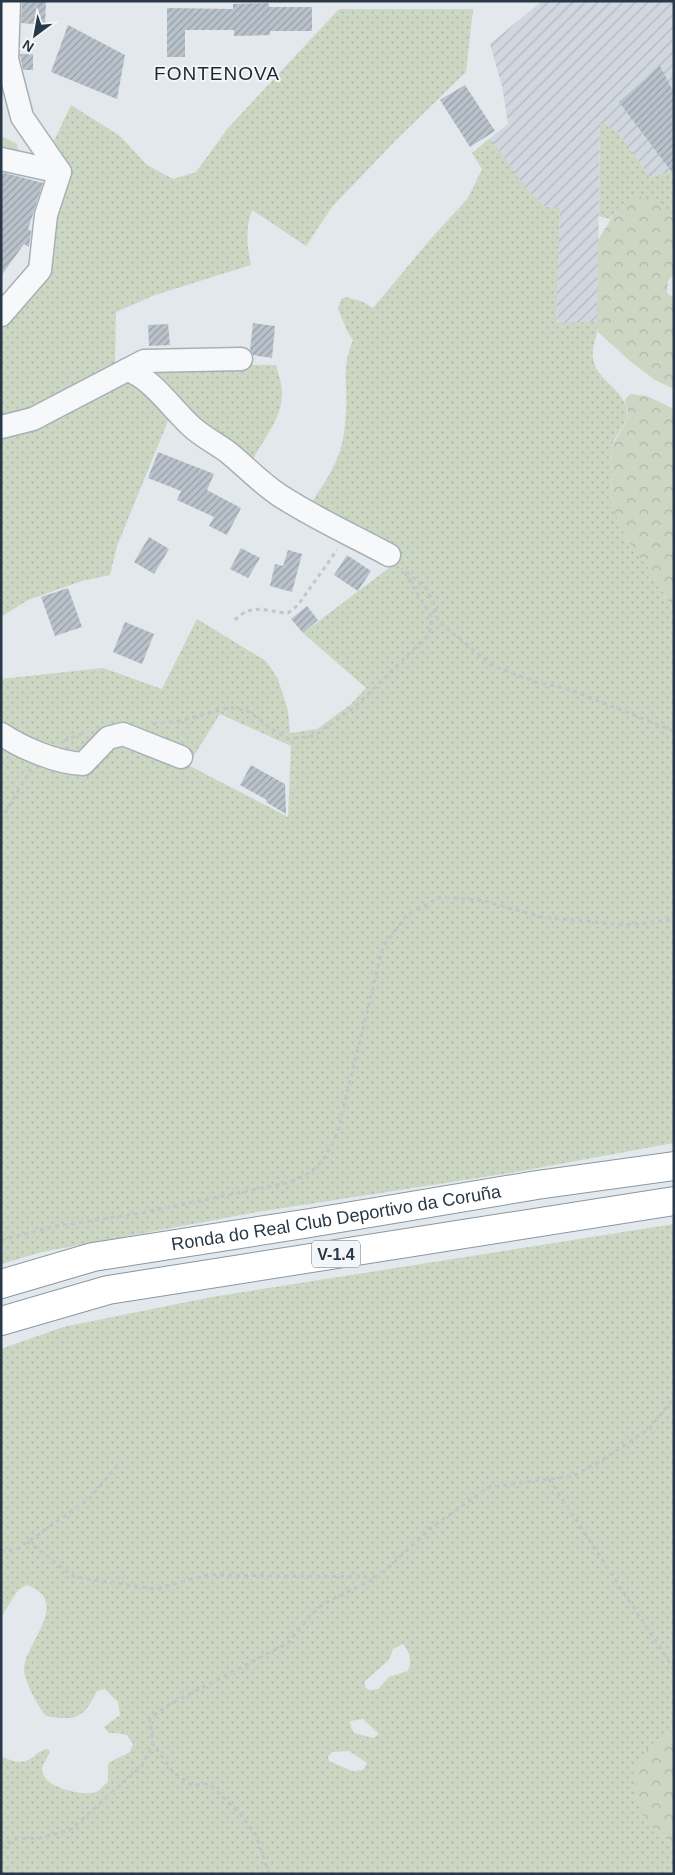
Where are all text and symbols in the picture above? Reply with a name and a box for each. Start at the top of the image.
north arrow [10,10,60,60]
text: N [20,37,37,55]
district label: FONTENOVA [154,63,280,84]
street label: Ronda do Real Club Deportivo da Coruña [170,1181,503,1255]
road number: V-1.4 [312,1240,360,1268]

